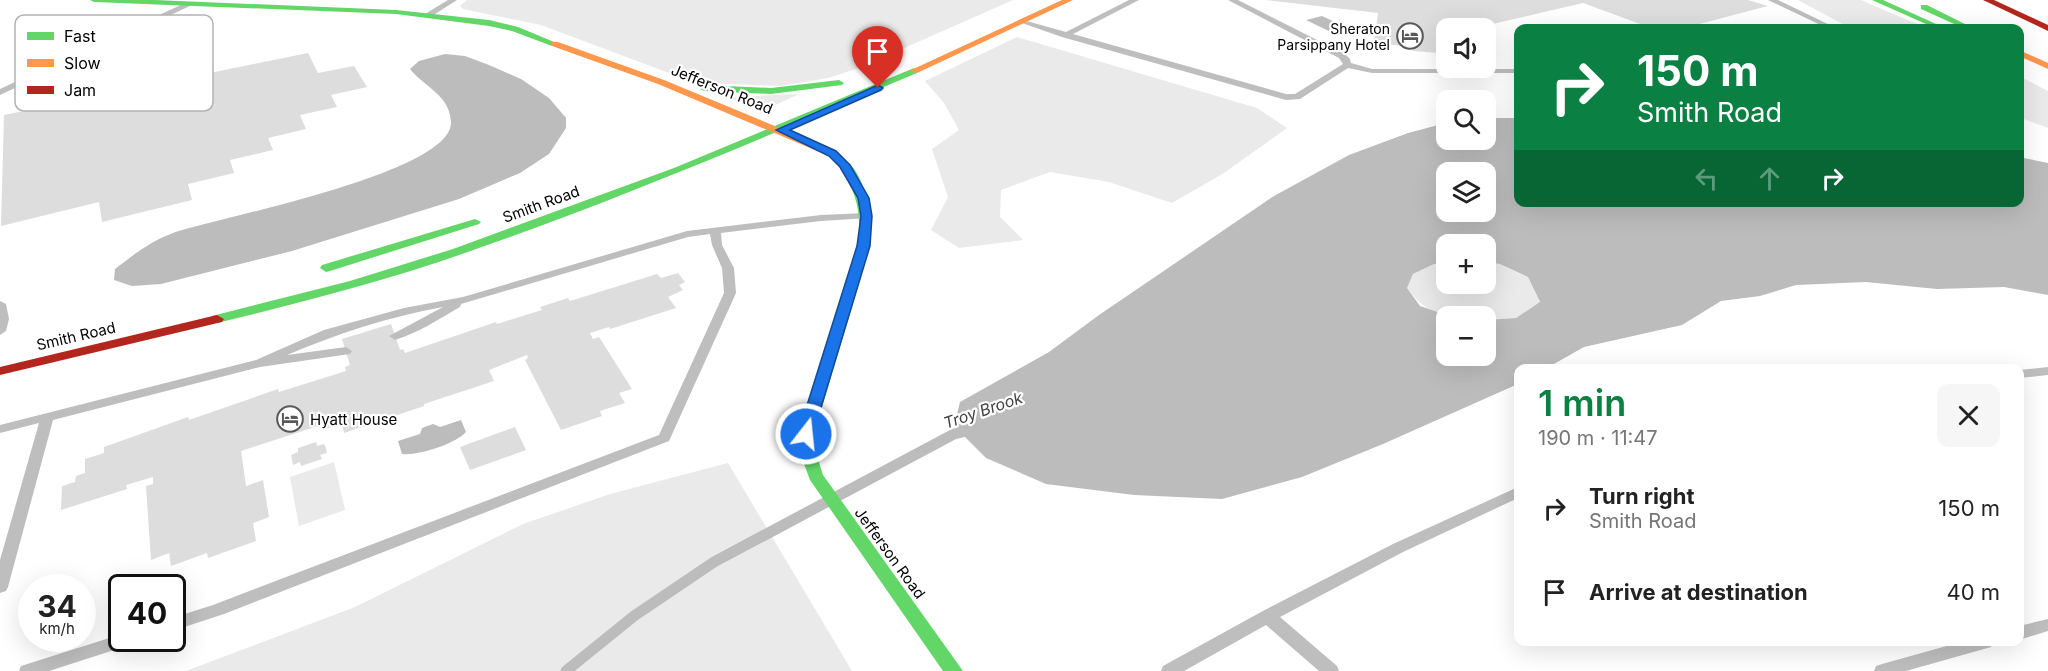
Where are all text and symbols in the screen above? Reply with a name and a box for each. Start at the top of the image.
legend [15,15,213,111]
map controls [1436,18,1496,366]
button: sound [1436,18,1496,78]
place label: Sheraton Parsippany Hotel [1277,20,1390,53]
hotel icon: Sheraton Parsippany Hotel [1395,21,1425,51]
text: Fast [64,26,96,46]
pin [852,26,903,88]
icon: arrive [861,35,894,68]
text: 150 m [1637,45,1759,96]
icon: right [1538,48,1616,126]
text: Slow [64,53,101,73]
street label: Jefferson Road [668,60,776,118]
text: Jam [64,80,96,100]
button: search [1436,90,1496,150]
text: Smith Road [1637,96,1782,129]
button: layers [1436,162,1496,222]
icon: left [1690,162,1723,195]
icon: ahead [1753,162,1786,195]
icon: right [1816,162,1849,195]
street label: Smith Road [500,181,582,227]
button: + [1436,234,1496,294]
button: − [1436,306,1496,366]
street label: Smith Road [35,318,117,354]
text: 1 min [1538,381,1626,425]
button: close [1937,384,2000,447]
water label: Troy Brook [941,387,1025,433]
position arrow [774,402,838,466]
hotel icon: Hyatt House [275,404,305,434]
place label: Hyatt House [310,410,397,429]
text: 190 m · 11:47 [1538,426,1658,450]
text: Turn right [1589,483,1695,509]
icon: right [1538,492,1571,525]
text: 150 m [1938,495,2000,521]
street label: Jefferson Road [851,504,929,602]
text: Smith Road [1589,509,1696,533]
speed limit sign: 40 [108,574,186,652]
icon: arrive [1538,576,1571,609]
text: Arrive at destination [1589,579,1808,605]
text: 40 m [1946,579,2000,605]
text: 34 [37,588,77,624]
text: km/h [39,619,75,638]

